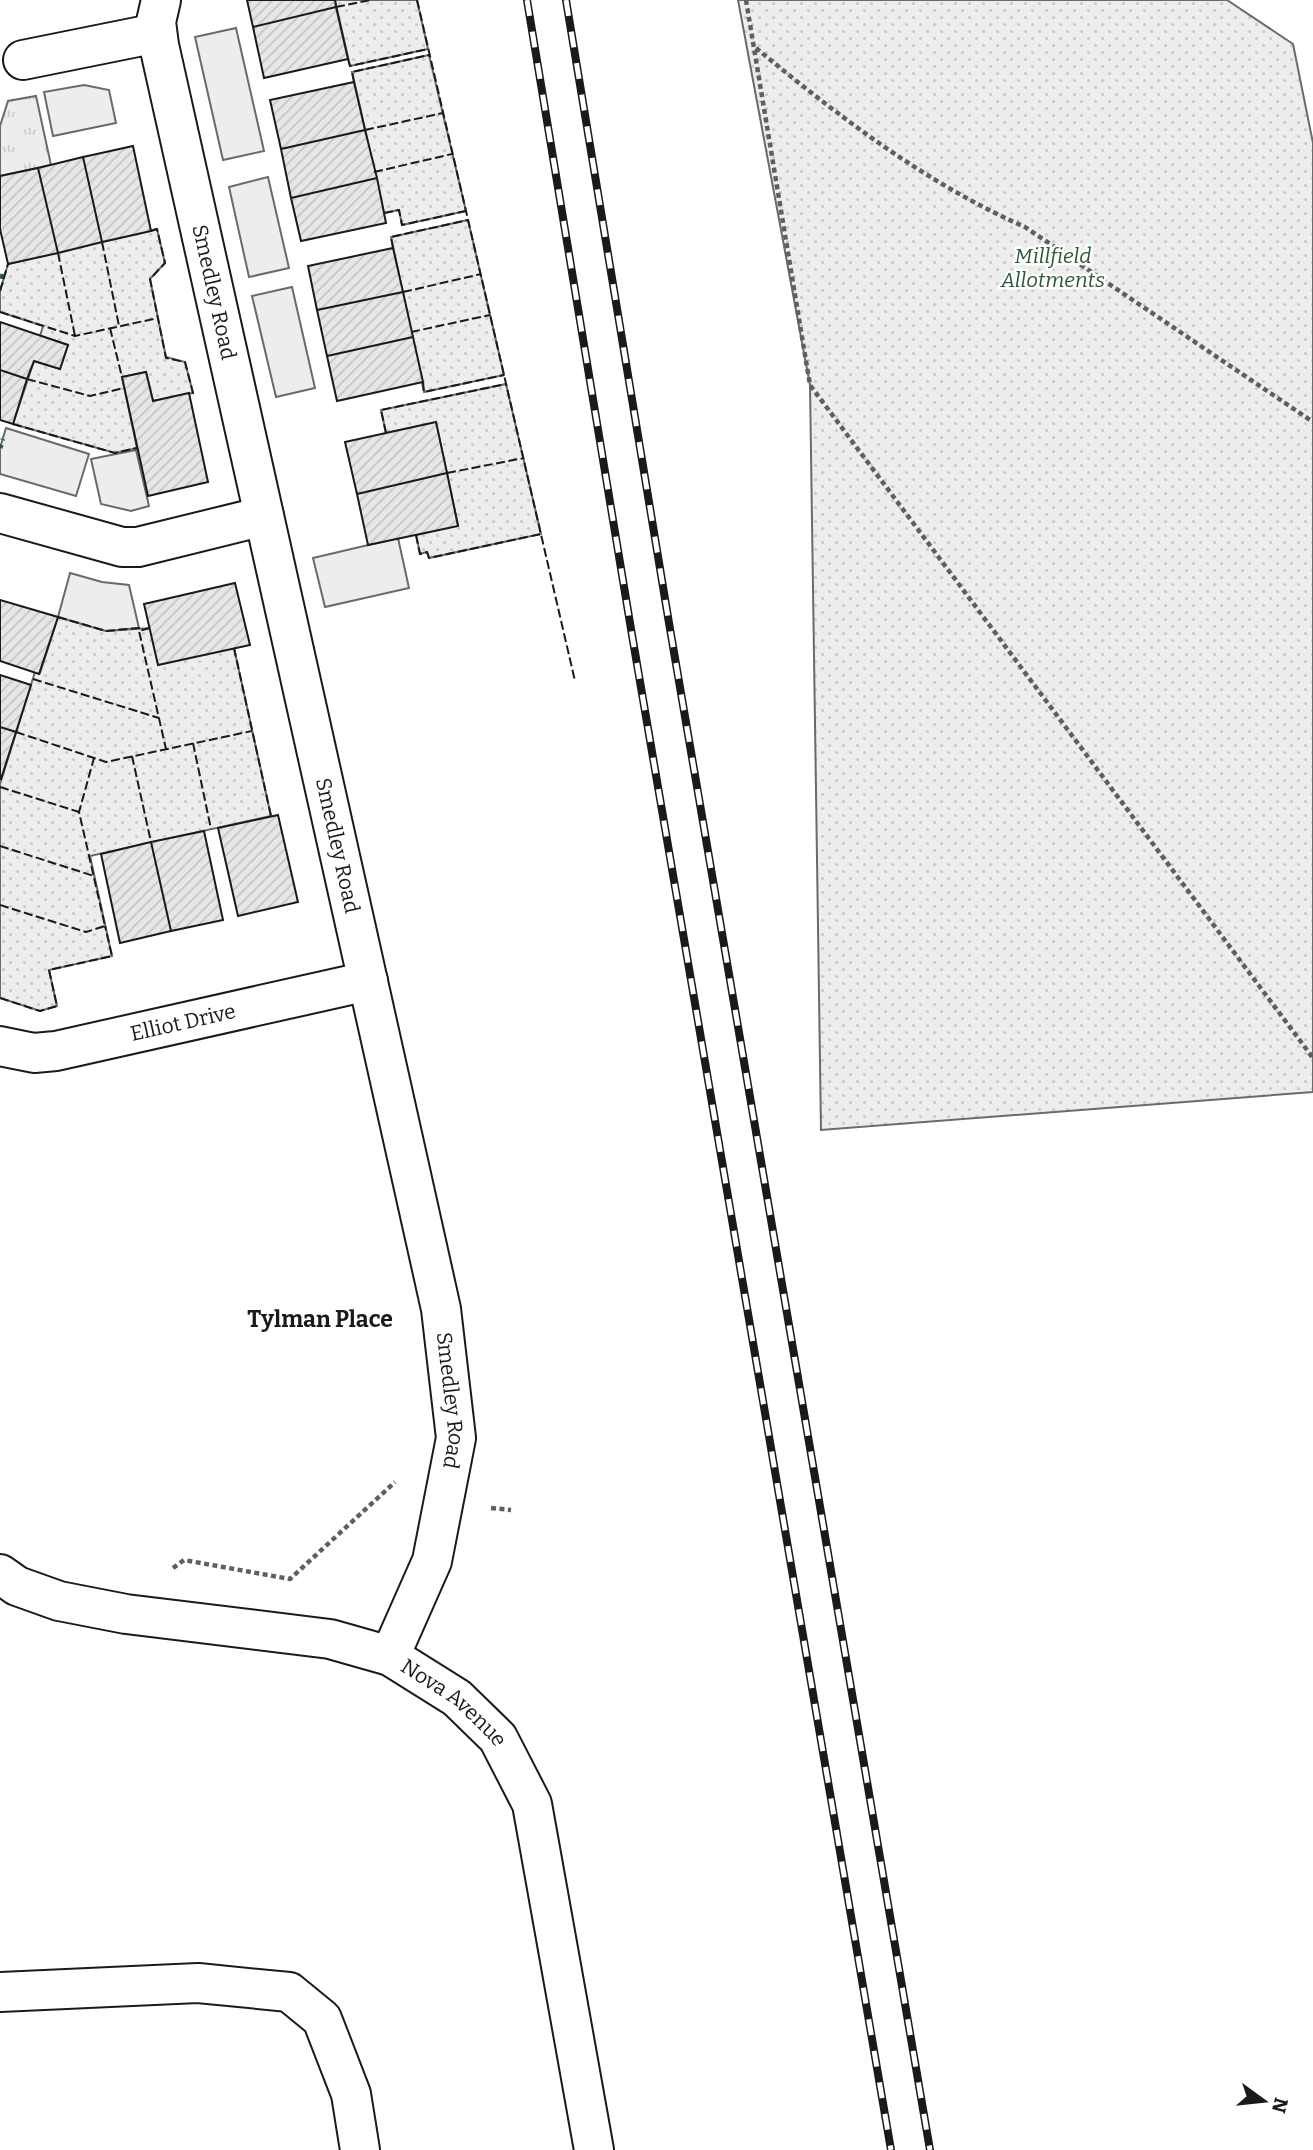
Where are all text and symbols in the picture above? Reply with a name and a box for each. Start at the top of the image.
street label: Smedley Road [186,222,242,362]
park label: Millfield Allotments [1000,243,1105,293]
street label: Smedley Road [310,776,365,916]
street label: Elliot Drive [128,998,238,1047]
district label: Tylman Place [247,1305,393,1333]
street label: Smedley Road [431,1331,470,1471]
street label: Nova Avenue [396,1653,513,1750]
north arrow [1229,2066,1299,2136]
text: N [1267,2095,1293,2116]

